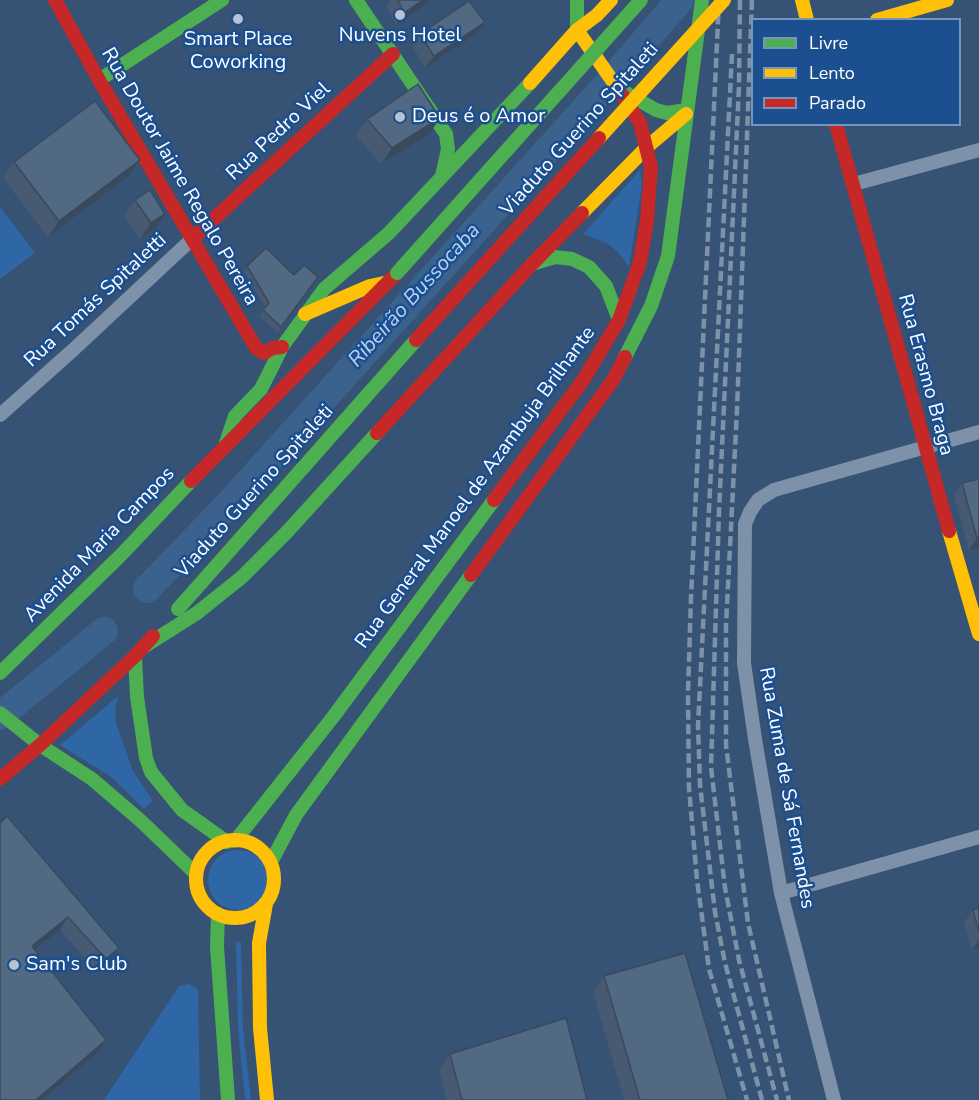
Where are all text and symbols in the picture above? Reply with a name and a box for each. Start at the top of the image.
marker: Nuvens Hotel [393,8,407,22]
marker: Smart Place Coworking [231,12,245,26]
legend [751,18,961,126]
place label: Nuvens Hotel [339,24,461,48]
place label: Smart Place Coworking [184,28,292,75]
text: Livre [809,31,848,55]
street label: Viaduto Guerino Spitaleti [496,38,664,222]
street label: Rua Doutor Jaime Regalo Pereira [95,44,263,310]
text: Lento [809,61,855,85]
street label: Rua Pedro Viel [222,78,336,186]
text: Parado [809,91,866,115]
place label: Deus é o Amor [412,105,545,129]
marker: Deus é o Amor [393,110,407,124]
water label: Ribeirão Bussocaba [344,219,486,373]
street label: Rua Tomás Spitaletti [20,229,172,373]
street label: Rua Erasmo Braga [892,292,958,458]
street label: Rua General Manoel de Azambuja Brilhante [351,322,601,654]
street label: Viaduto Guerino Spitaleti [171,400,339,584]
street label: Avenida Maria Campos [20,462,180,628]
street label: Rua Zuma de Sá Fernandes [753,665,819,911]
place label: Sam's Club [26,953,127,977]
marker: Sam's Club [7,958,21,972]

